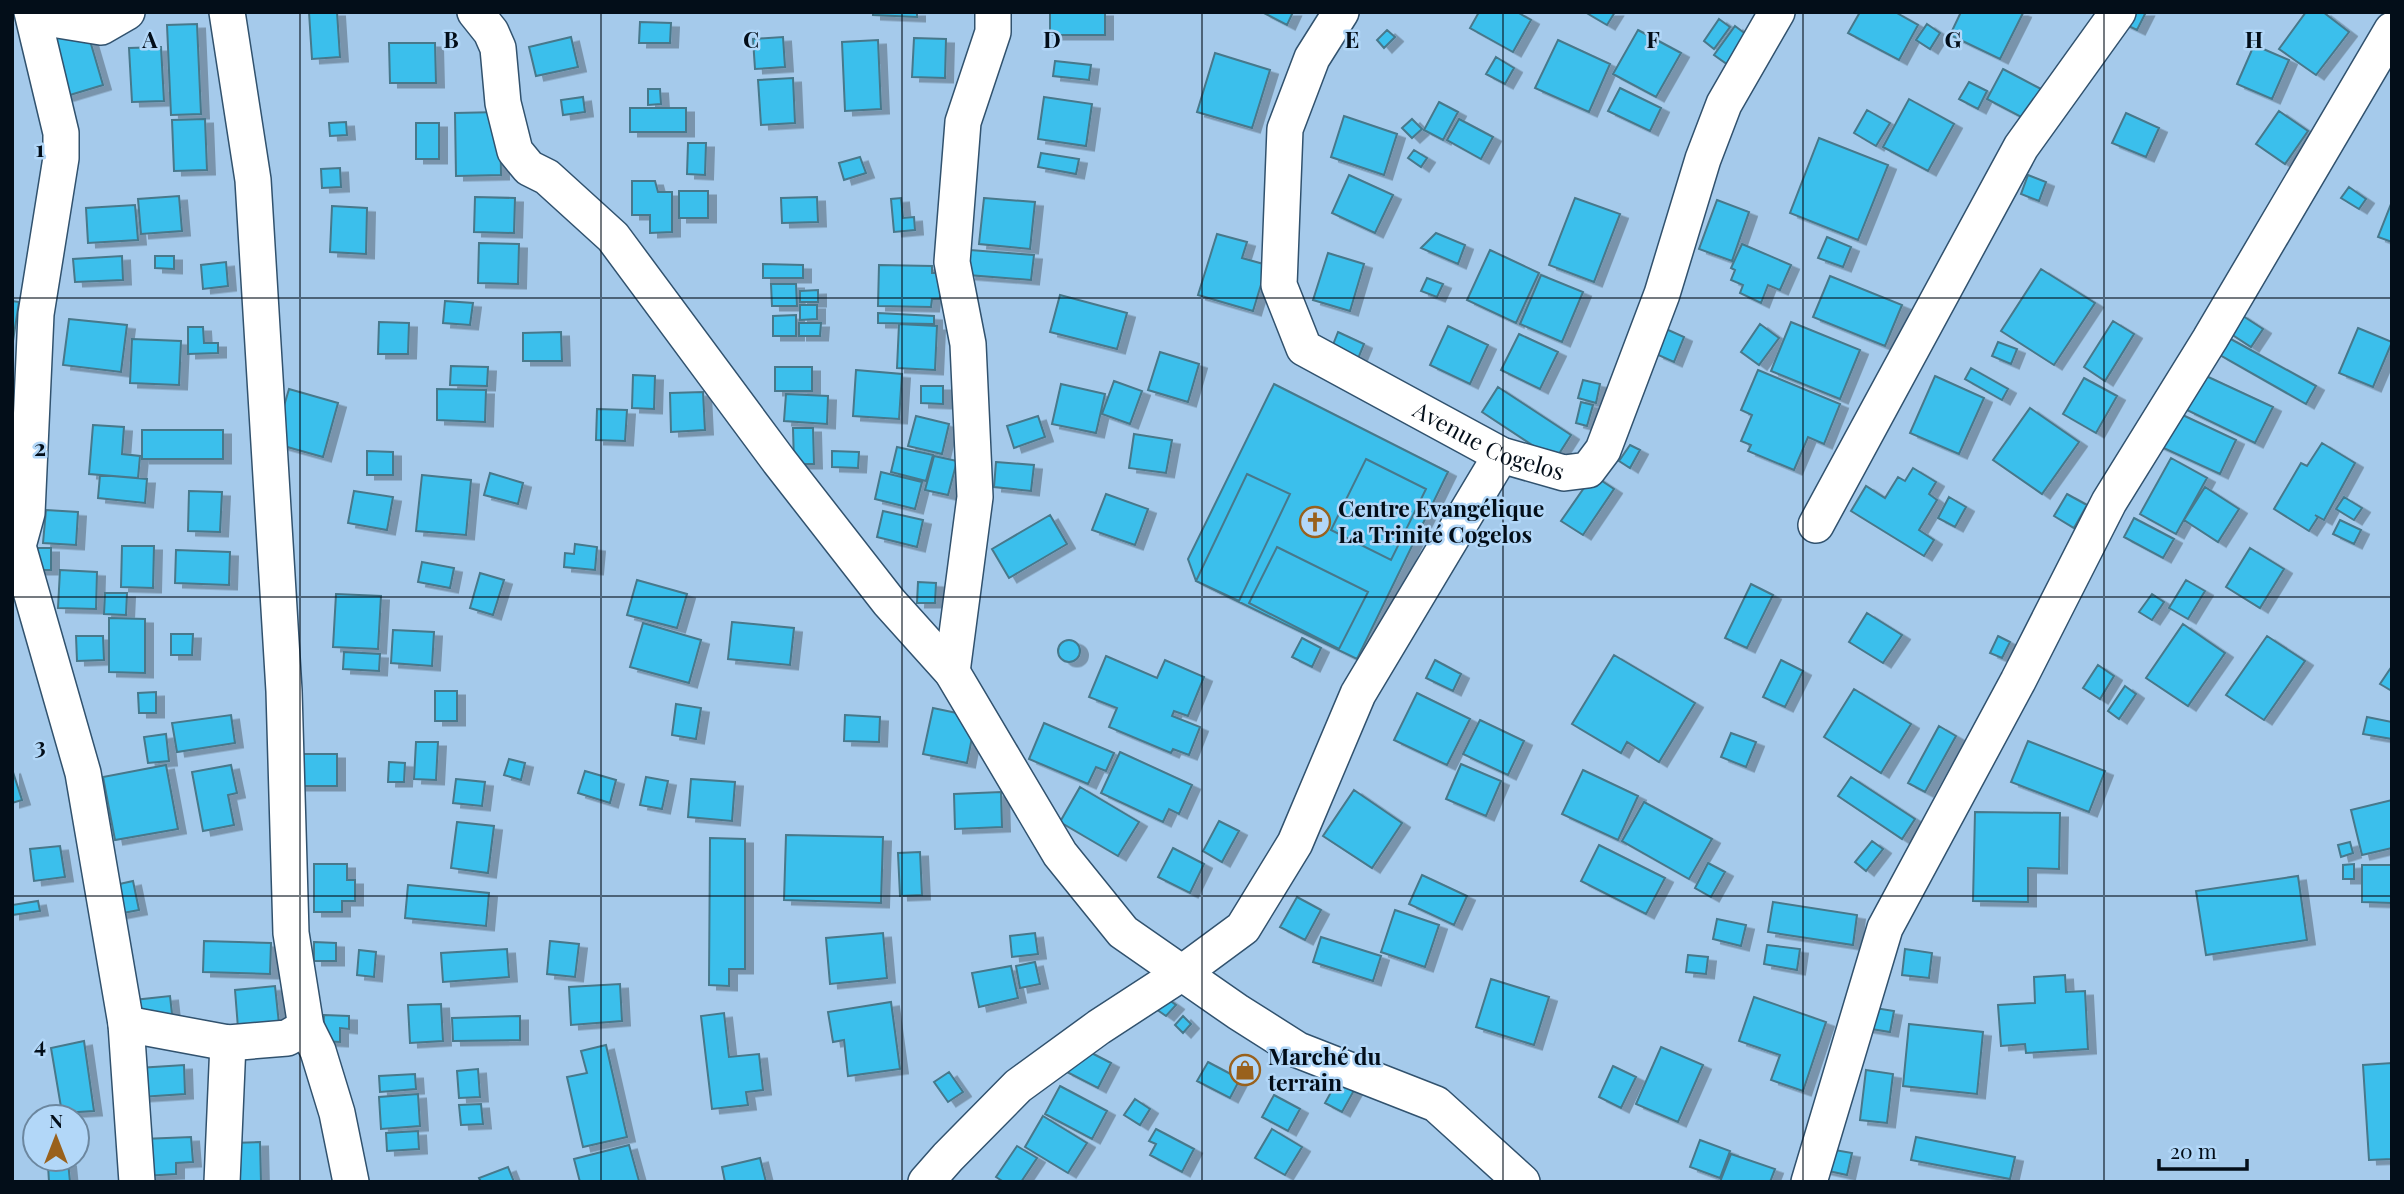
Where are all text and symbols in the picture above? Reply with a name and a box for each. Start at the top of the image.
text: A [141,23,158,54]
text: B [443,23,459,54]
text: C [743,23,759,54]
text: D [1043,23,1061,54]
text: E [1345,23,1359,54]
text: F [1646,23,1660,54]
text: G [1945,23,1962,54]
text: H [2245,23,2263,54]
text: 1 [36,132,45,163]
street label: Avenue Cogelos [1407,393,1568,486]
text: 2 [34,431,46,462]
place label: Centre Evangélique La Trinité Cogelos [1338,492,1544,549]
church icon: Centre Evangélique La Trinité Cogelos [1298,505,1332,539]
text: 3 [34,729,46,760]
text: 4 [34,1028,46,1059]
place label: Marché du terrain [1267,1040,1382,1097]
shop icon: Marché du terrain [1228,1053,1262,1087]
north arrow [21,1103,91,1173]
text: N [49,1107,63,1133]
scale bar [2159,1128,2246,1172]
text: 20 m [2170,1136,2217,1164]

